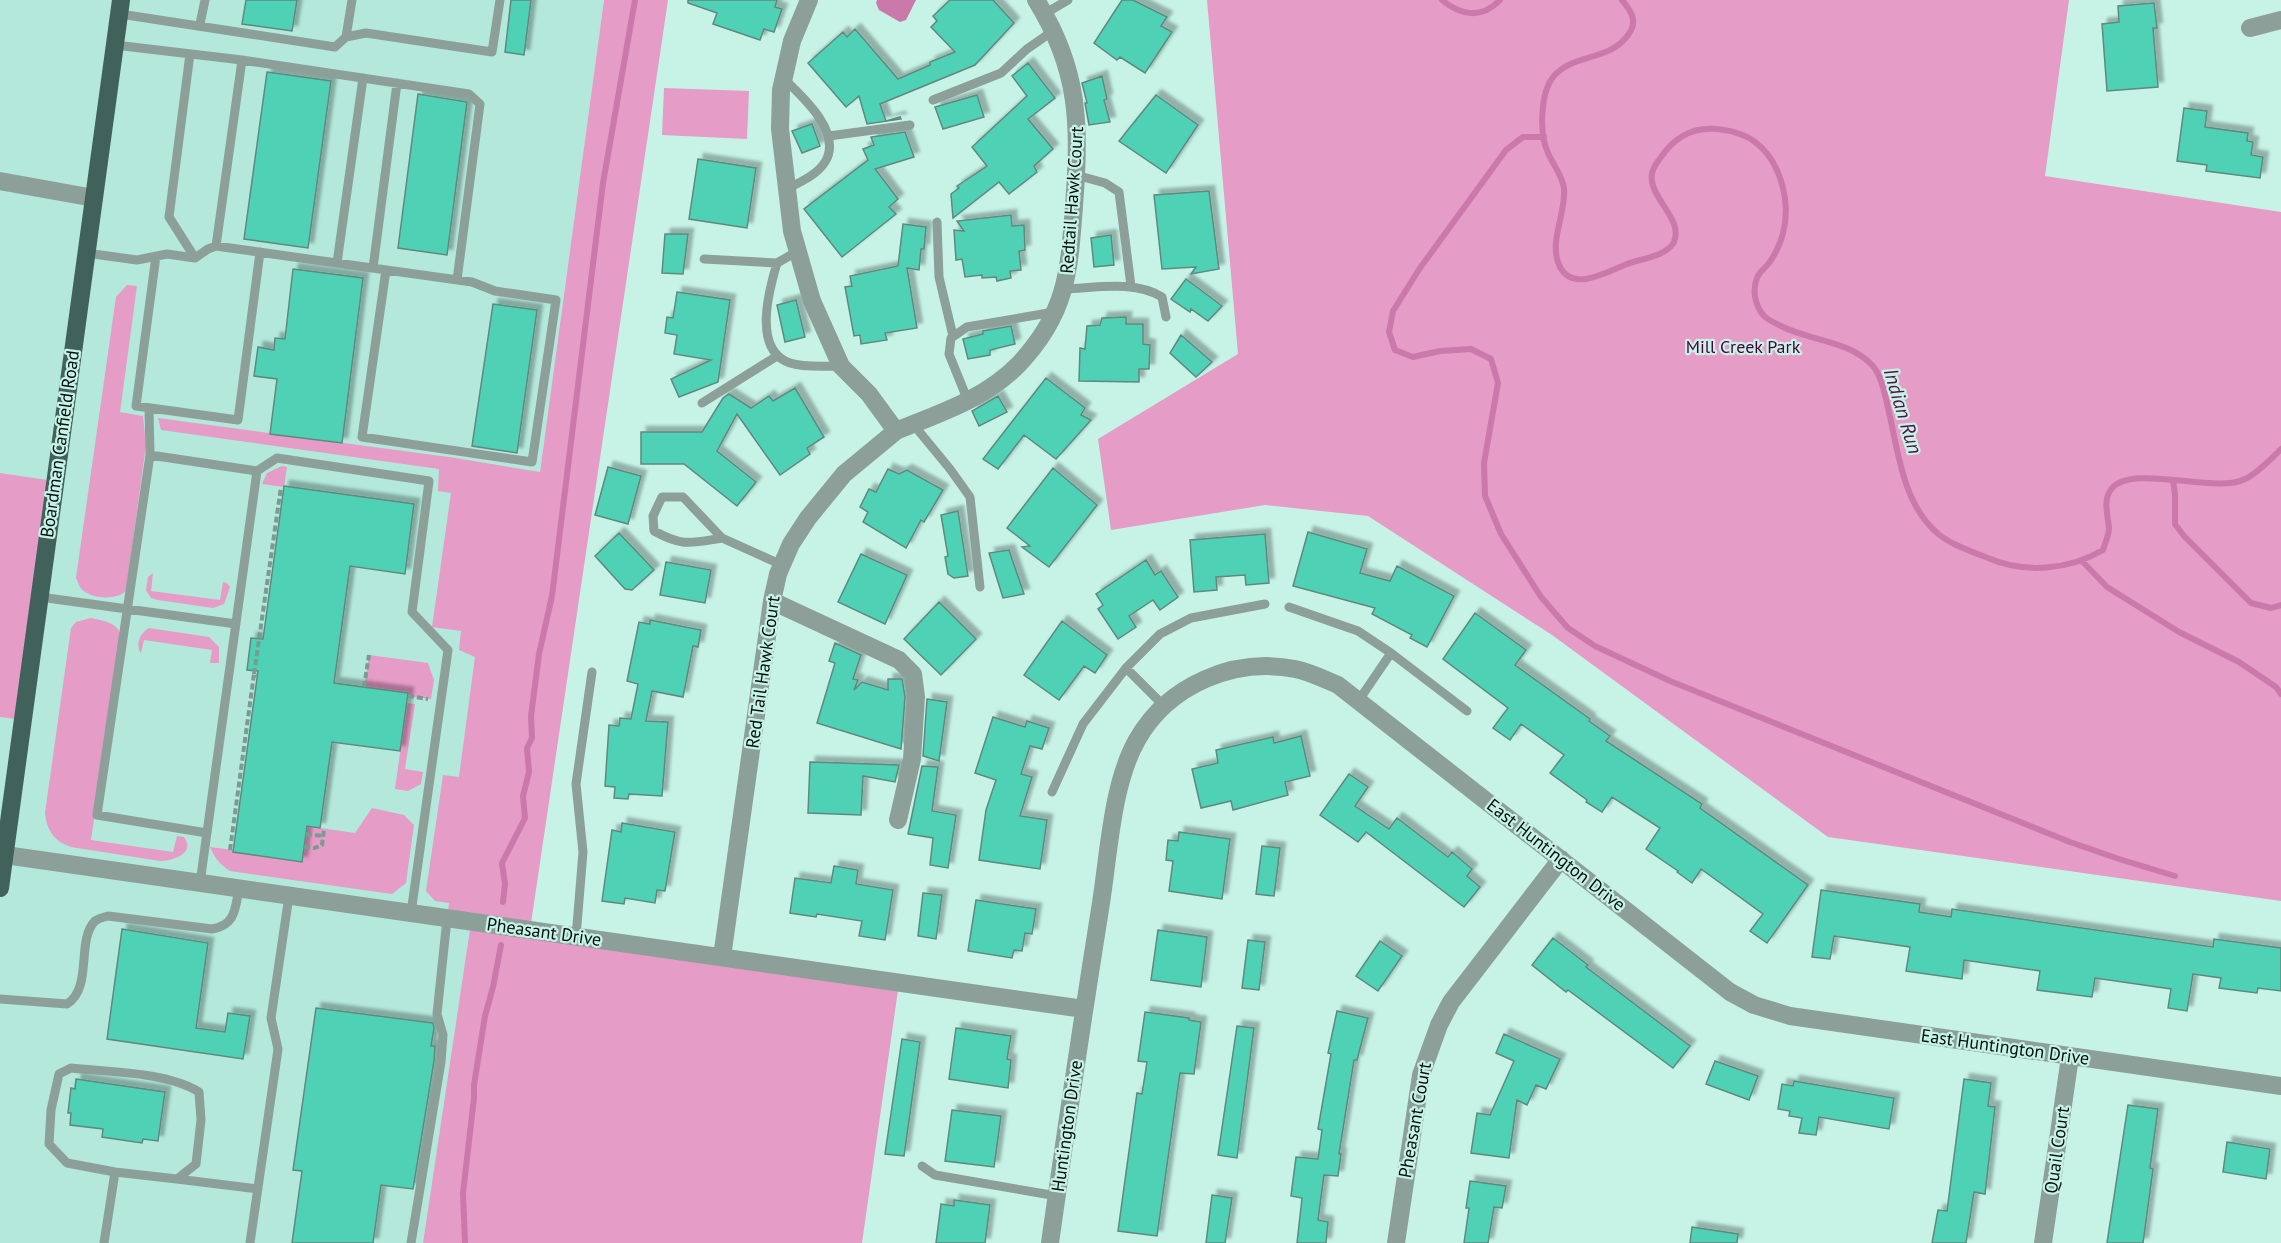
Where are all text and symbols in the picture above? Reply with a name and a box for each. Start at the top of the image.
street label: Redtail Hawk Court [1055,126,1088,274]
park label: Mill Creek Park [1686,335,1801,358]
street label: Boardman Canfield Road [35,349,84,539]
water label: Indian Run [1878,365,1928,457]
street label: Red Tail Hawk Court [740,594,785,750]
street label: East Huntington Drive [1482,793,1630,916]
street label: Pheasant Drive [485,912,603,951]
street label: East Huntington Drive [1919,1023,2091,1070]
street label: Huntington Drive [1046,1059,1087,1193]
street label: Pheasant Court [1393,1060,1436,1180]
street label: Quail Court [2039,1105,2074,1195]

